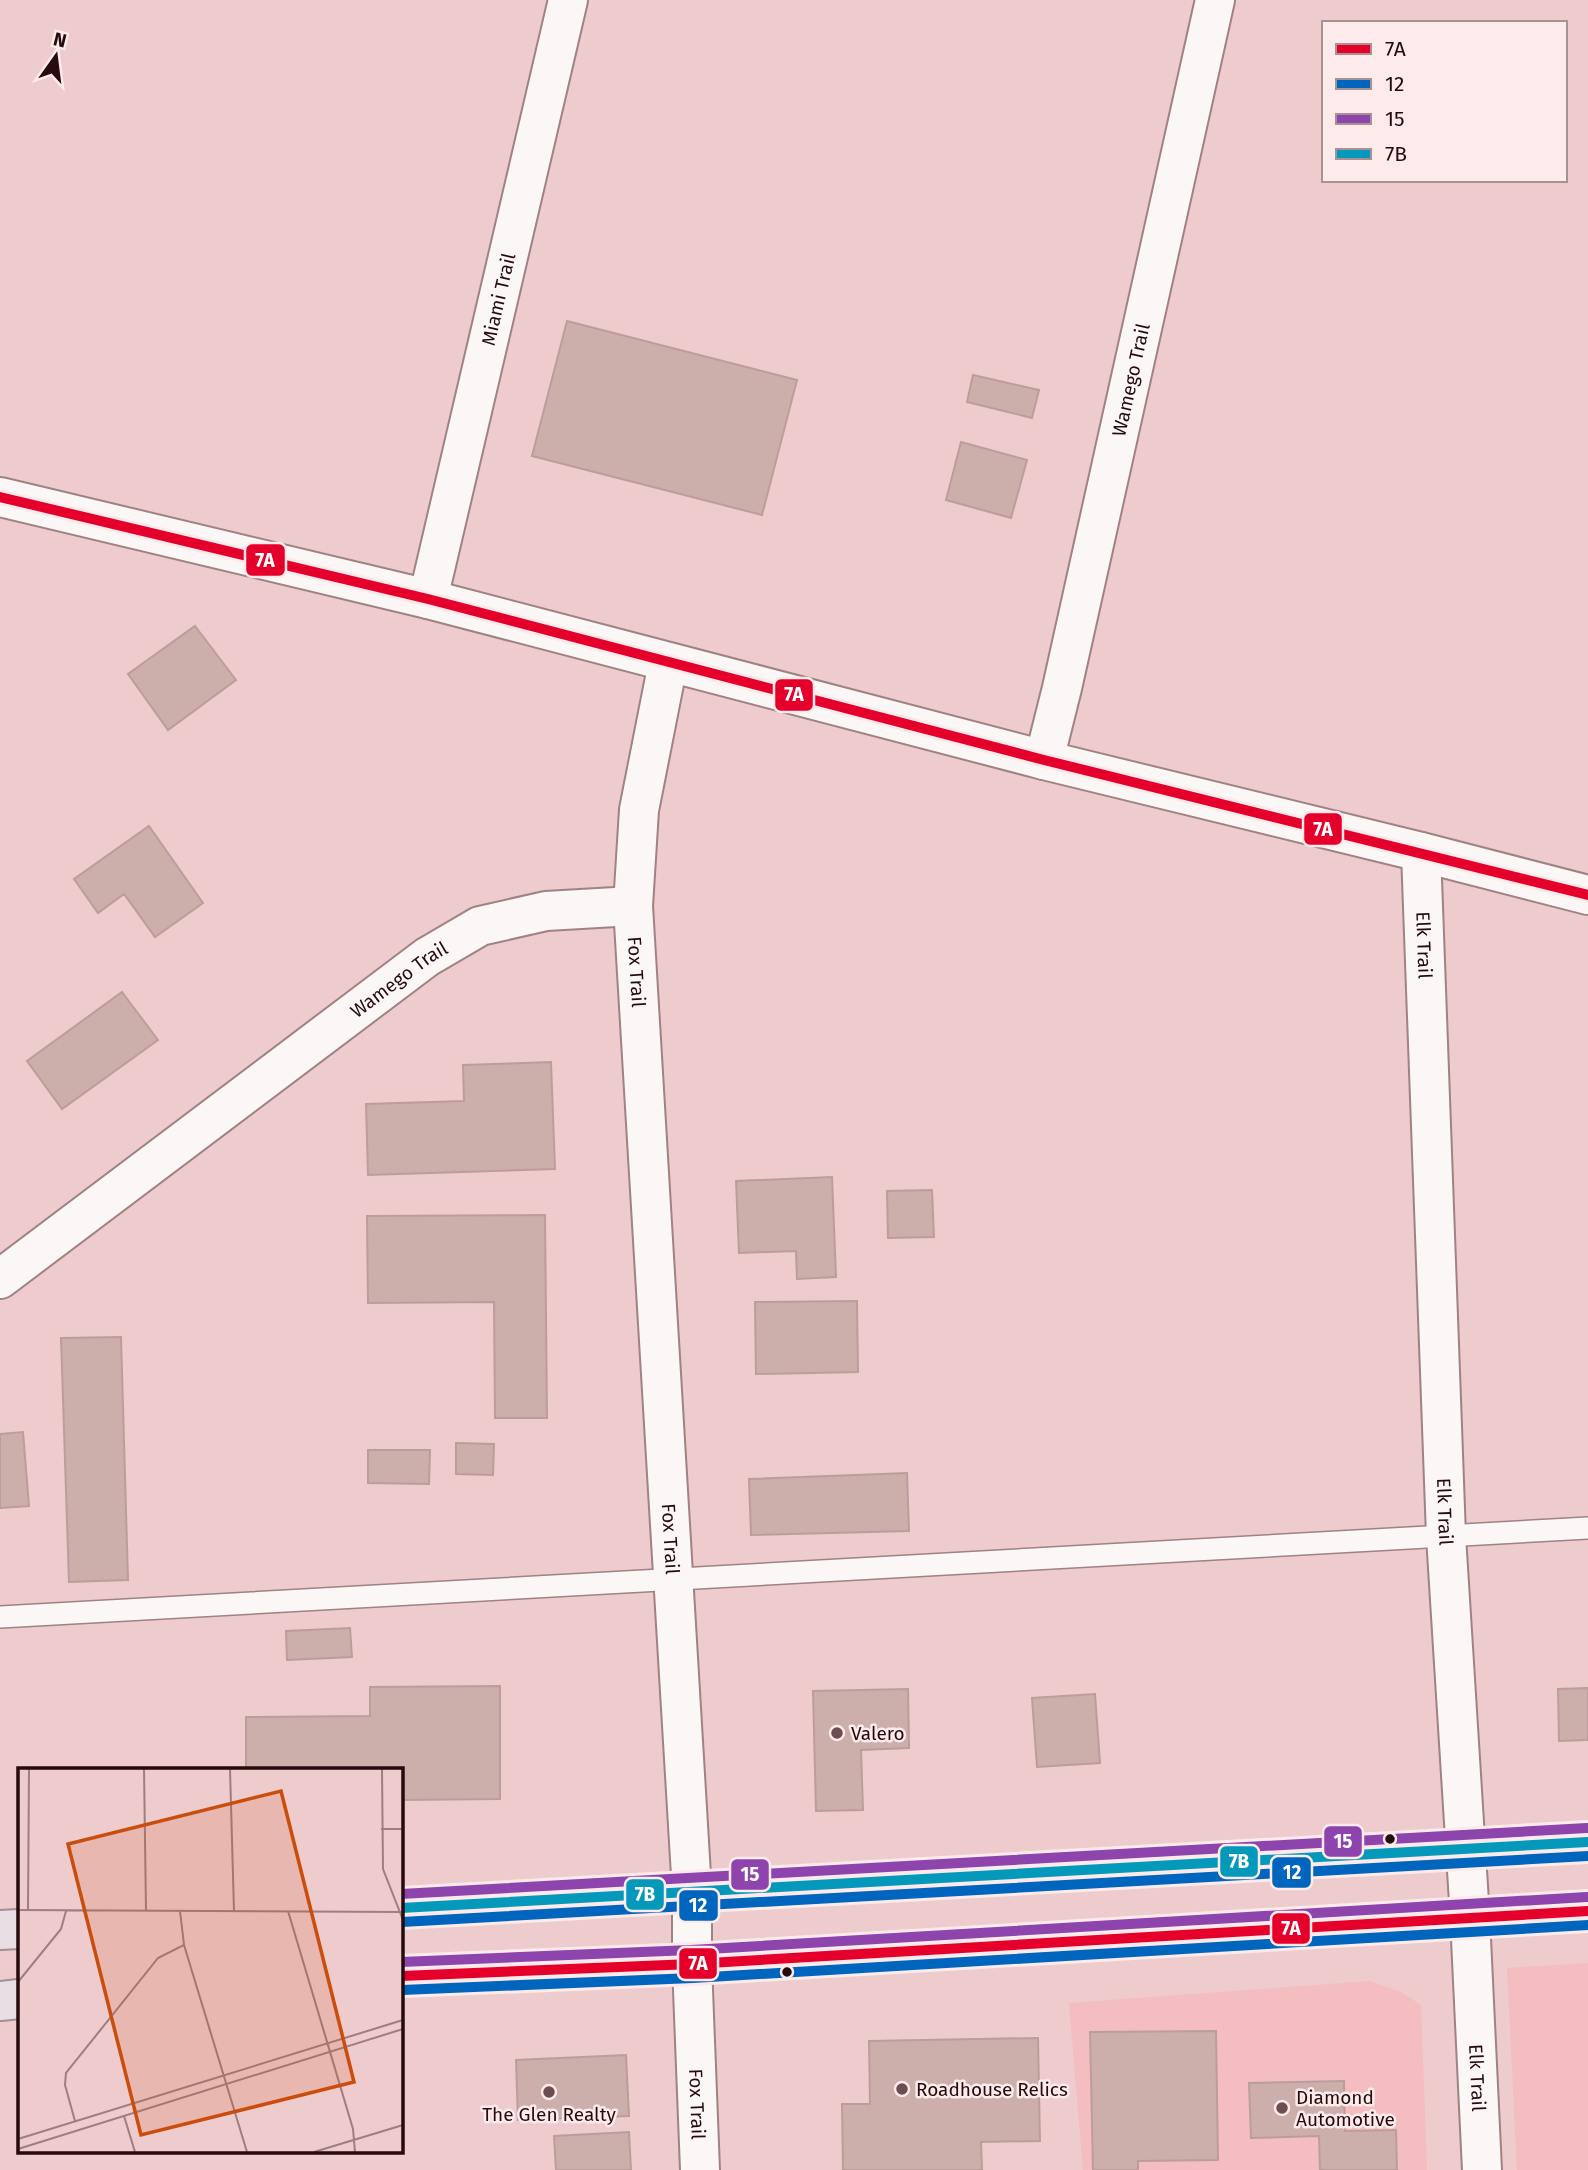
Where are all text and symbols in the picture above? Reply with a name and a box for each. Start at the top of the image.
north arrow [21,21,91,91]
legend [1322,21,1567,182]
text: N [51,27,69,53]
text: 7A [1385,36,1406,62]
text: 12 [1385,71,1405,97]
text: 15 [1385,106,1405,132]
text: 7B [1385,141,1407,167]
street label: Miami Trail [477,250,521,348]
street label: Wamego Trail [1107,321,1155,439]
line badge: 7A [245,543,286,577]
text: 7A [255,549,276,572]
line badge: 7A [774,678,814,712]
text: 7A [784,683,805,706]
line badge: 7A [1303,812,1343,846]
text: 7A [1313,818,1334,841]
street label: Elk Trail [1411,911,1437,980]
street label: Wamego Trail [346,936,452,1023]
street label: Fox Trail [623,936,650,1009]
street label: Elk Trail [1432,1477,1458,1547]
street label: Fox Trail [657,1503,684,1575]
place label: Valero [851,1722,905,1745]
marker: Valero [829,1725,845,1741]
inset map [18,1768,402,2152]
line badge: 15 [1323,1825,1363,1858]
text: 15 [1333,1830,1353,1853]
unlabelled marker [1383,1832,1397,1846]
line badge: 7B [1219,1845,1259,1878]
text: 7B [1229,1850,1250,1873]
line badge: 12 [1271,1856,1312,1889]
line badge: 15 [730,1858,770,1891]
text: 12 [1283,1861,1301,1884]
text: 15 [740,1863,760,1886]
line badge: 7B [625,1878,665,1911]
text: 7B [635,1883,656,1906]
line badge: 12 [678,1889,719,1922]
text: 12 [689,1894,707,1917]
line badge: 7A [1271,1912,1311,1945]
text: 7A [1281,1917,1302,1940]
line badge: 7A [678,1947,718,1980]
text: 7A [688,1952,709,1975]
unlabelled marker [780,1965,794,1979]
street label: Elk Trail [1464,2043,1490,2112]
street label: Fox Trail [684,2068,710,2141]
place label: Roadhouse Relics [916,2078,1068,2101]
marker: Roadhouse Relics [894,2081,910,2097]
marker: The Glen Realty [541,2084,557,2100]
place label: Diamond Automotive [1296,2086,1395,2131]
marker: Diamond Automotive [1274,2100,1290,2116]
place label: The Glen Realty [482,2103,616,2126]

